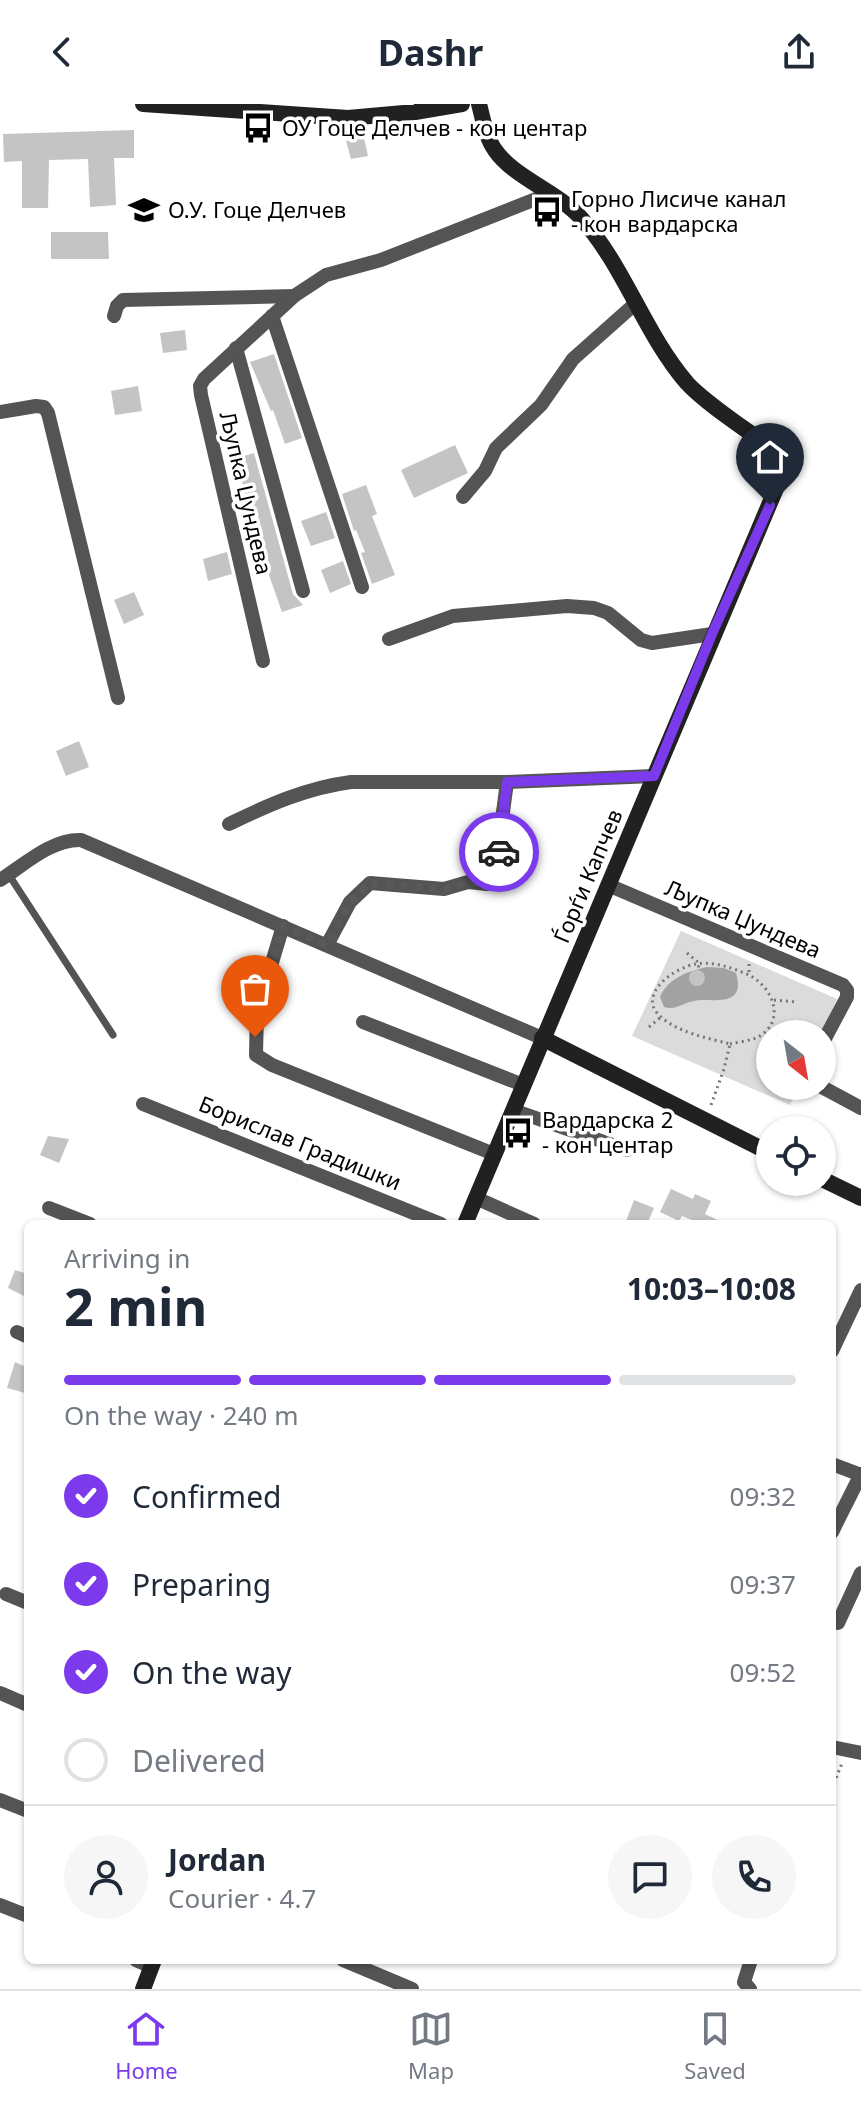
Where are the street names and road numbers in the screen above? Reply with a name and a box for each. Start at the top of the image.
street label: Љупка Џундева [214,408,280,577]
street label: Ѓорѓи Капчев [545,804,629,947]
street label: Љупка Џундева [661,872,826,964]
street label: Борислав Градишки [195,1088,406,1196]

